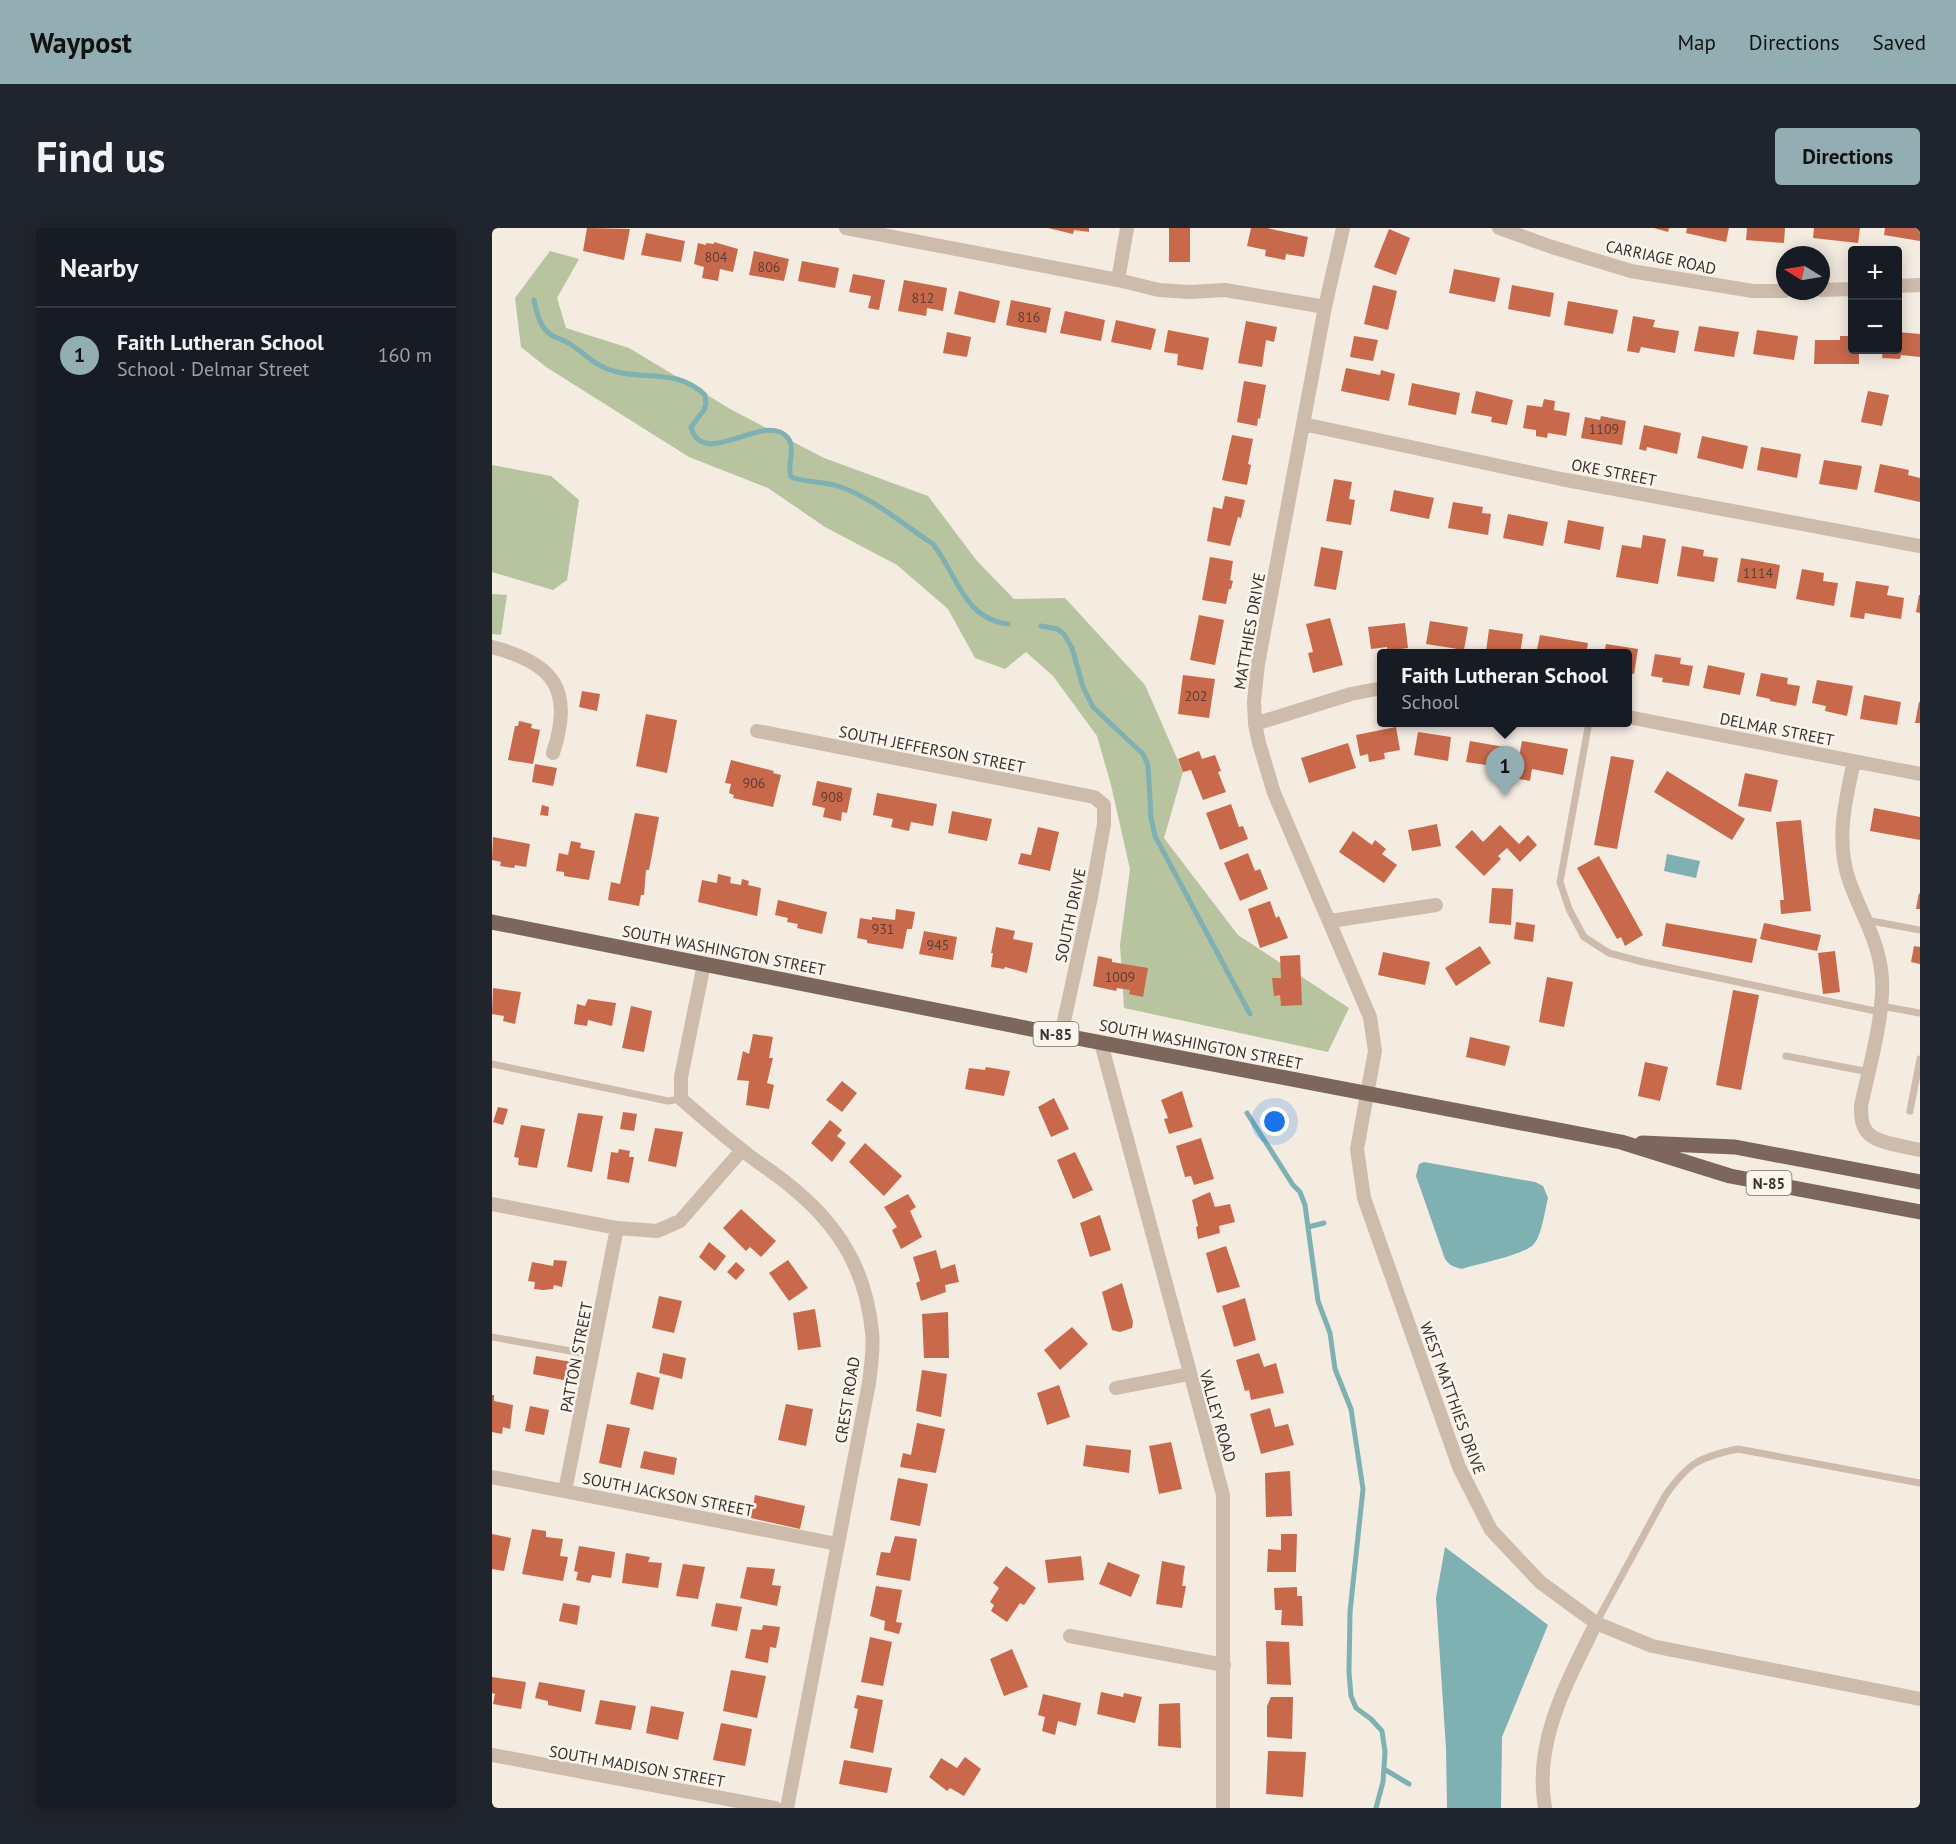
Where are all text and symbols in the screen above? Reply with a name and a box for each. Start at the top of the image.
text: Waypost [30,24,132,61]
text: Map [1677,29,1716,56]
text: Directions [1749,29,1840,56]
text: Saved [1873,29,1926,56]
button: Directions [1775,128,1920,185]
text: Find us [36,129,165,184]
street label: CARRIAGE ROAD [1604,236,1718,278]
north arrow [1776,246,1830,300]
map controls [1848,246,1902,354]
button: + [1848,246,1902,300]
house number: 804 [705,248,728,266]
text: Nearby [60,251,138,284]
house number: 806 [758,258,780,276]
house number: 812 [912,289,934,307]
button: − [1848,300,1902,354]
house number: 816 [1018,308,1040,326]
text: Faith Lutheran School [117,328,324,356]
text: 1 [74,342,85,368]
text: 160 m [378,342,432,368]
text: School · Delmar Street [117,356,309,382]
house number: 1109 [1589,420,1619,438]
street label: OKE STREET [1570,454,1658,490]
house number: 1114 [1743,564,1774,582]
street label: MATTHIES DRIVE [1229,571,1269,691]
popup [1377,649,1632,727]
text: Faith Lutheran School [1401,661,1608,689]
house number: 202 [1185,687,1207,705]
text: School [1401,689,1459,715]
street label: DELMAR STREET [1718,708,1836,750]
street label: SOUTH JEFFERSON STREET [837,721,1027,777]
pin: 1 [1486,746,1524,796]
house number: 906 [743,774,765,792]
house number: 908 [821,788,843,806]
street label: SOUTH DRIVE [1050,866,1090,964]
street label: SOUTH WASHINGTON STREET [620,920,828,980]
house number: 931 [872,920,894,938]
house number: 945 [927,936,949,954]
house number: 1009 [1105,968,1135,986]
street label: SOUTH WASHINGTON STREET [1097,1014,1305,1074]
road number: N-85 [1034,1022,1078,1046]
your location [1260,1107,1289,1136]
road number: N-85 [1746,1171,1792,1195]
street label: PATTON STREET [555,1300,597,1414]
street label: WEST MATTHIES DRIVE [1416,1319,1490,1477]
street label: CREST ROAD [830,1355,864,1445]
street label: VALLEY ROAD [1195,1367,1241,1464]
street label: SOUTH JACKSON STREET [581,1468,755,1520]
street label: SOUTH MADISON STREET [547,1741,727,1791]

